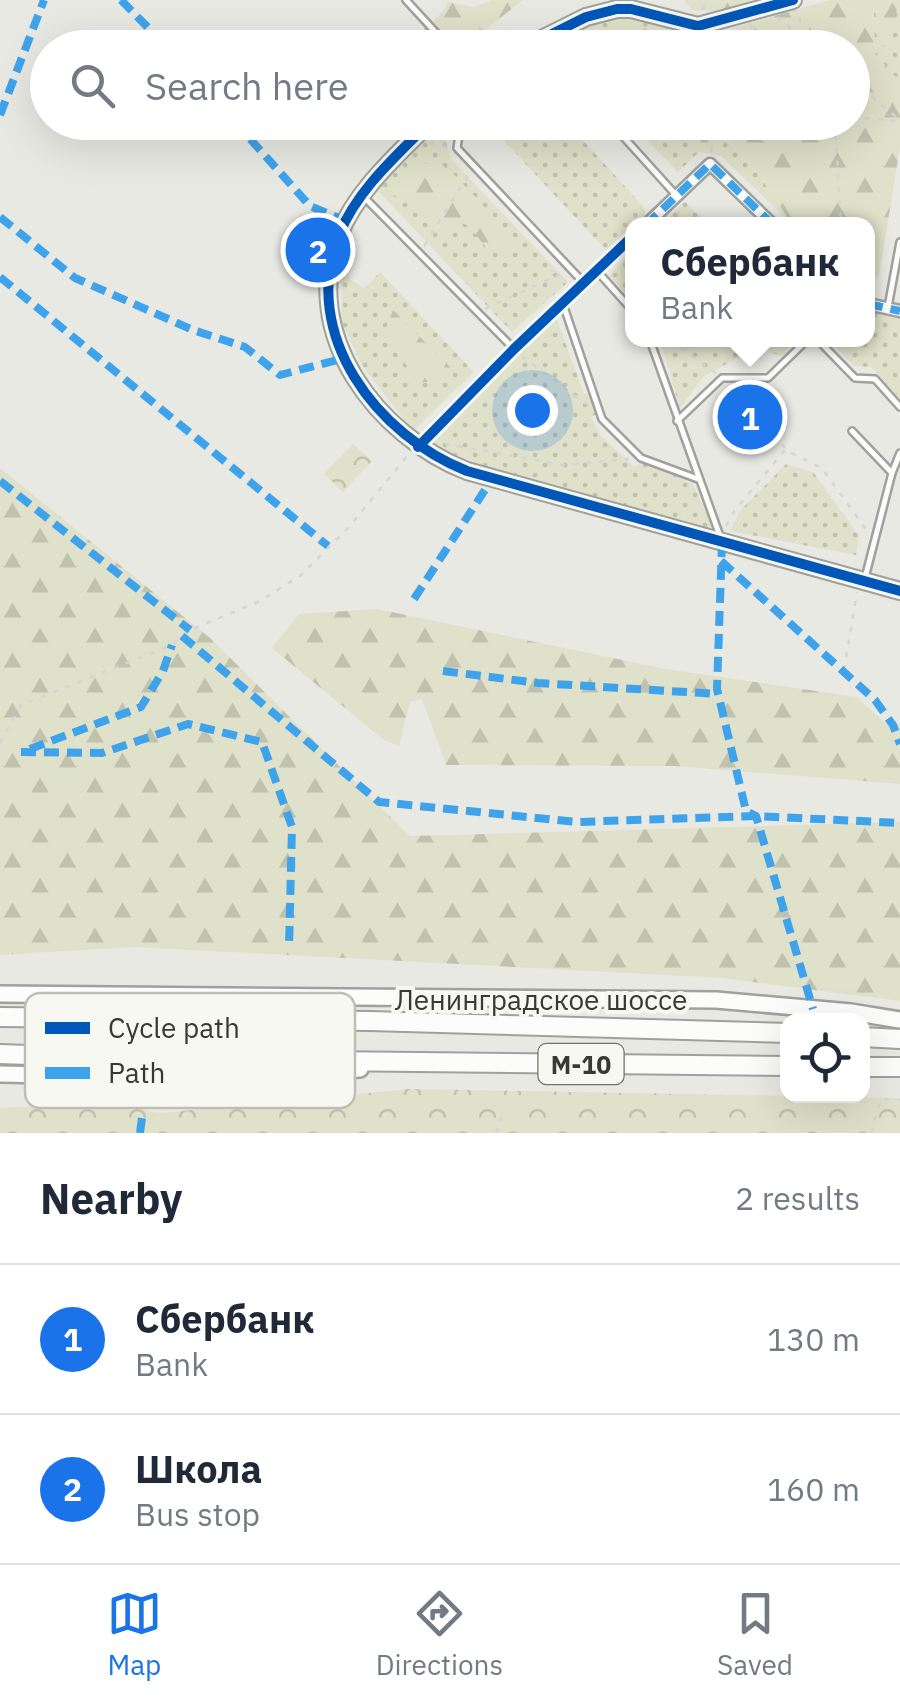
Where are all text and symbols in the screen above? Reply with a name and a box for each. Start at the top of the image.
search box [30,30,870,140]
icon: search [65,58,120,113]
text: Search here [145,61,349,110]
pin: 2 [286,212,350,288]
popup [625,217,875,347]
text: Сбербанк [660,237,840,286]
text: Bank [660,286,733,328]
pin: 1 [718,380,782,454]
your location [507,385,558,436]
street label: Ленинградское шоссе [395,981,687,1018]
legend [25,993,355,1108]
text: Cycle path [108,1009,240,1046]
map controls [780,1013,870,1103]
button: locate [780,1013,870,1103]
road number: М-10 [538,1044,624,1084]
text: Path [108,1054,165,1091]
text: Nearby [40,1171,182,1226]
text: 2 results [735,1177,860,1219]
text: Сбербанк [135,1294,315,1343]
text: 1 [63,1318,82,1360]
text: 130 m [767,1318,860,1360]
text: Bank [135,1343,208,1385]
text: Школа [135,1444,262,1493]
text: 2 [63,1468,82,1510]
text: 160 m [767,1468,860,1510]
text: Bus stop [135,1493,260,1535]
tab: Map [107,1586,162,1683]
tab: Directions [376,1586,503,1683]
tab: Saved [717,1586,793,1683]

